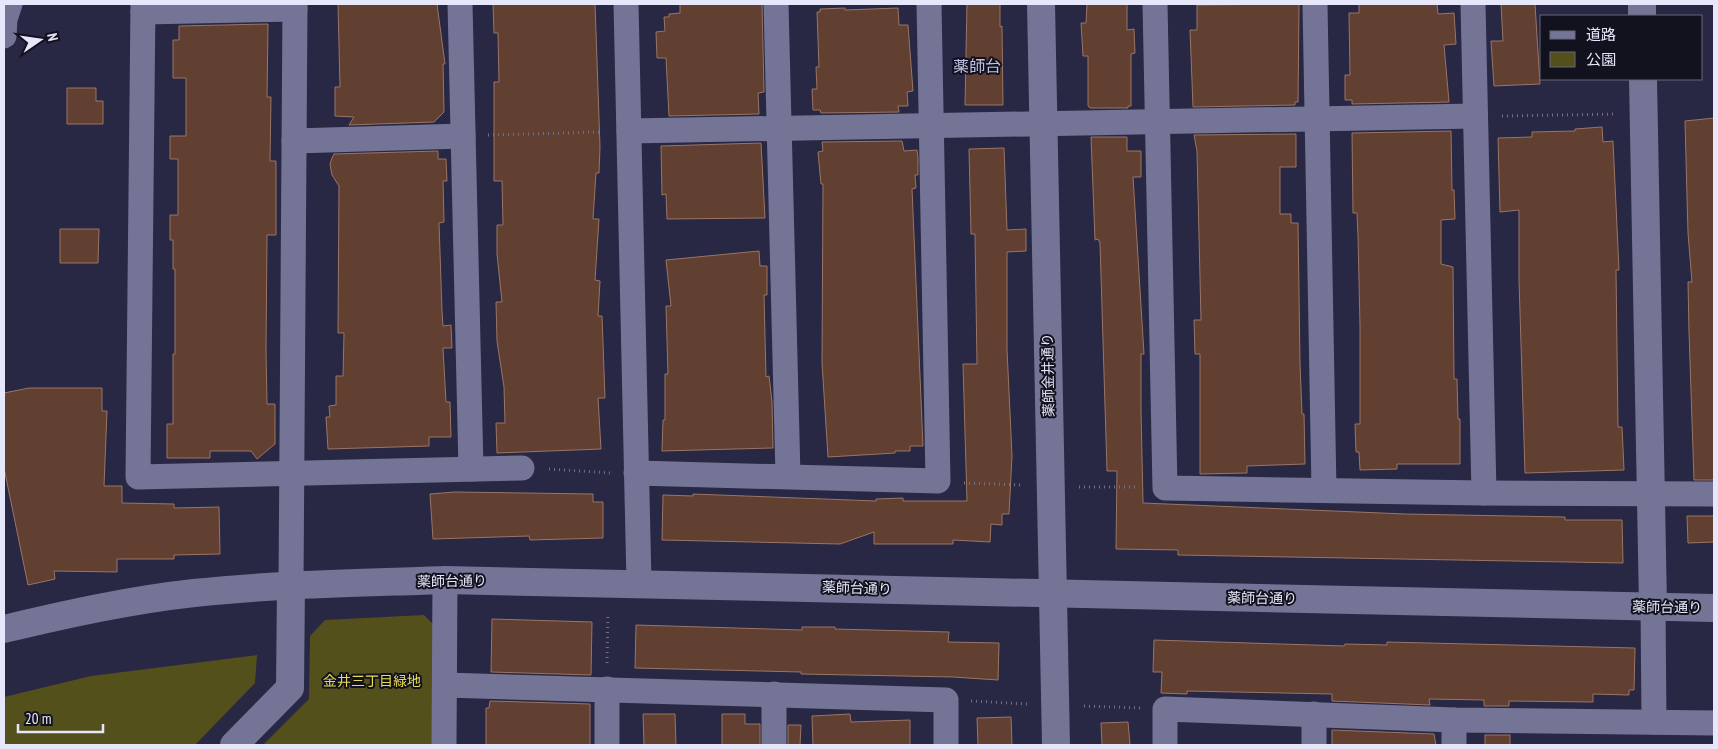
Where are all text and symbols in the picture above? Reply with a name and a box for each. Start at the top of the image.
north arrow [15,15,65,65]
legend [1540,15,1703,80]
text: 道路 [1586,25,1616,44]
text: N [43,31,62,43]
text: 公園 [1586,50,1616,69]
district label: 薬師台 [953,56,1001,76]
street label: 薬師金井通り [1038,333,1058,417]
street label: 薬師台通り [417,571,487,591]
street label: 薬師台通り [822,578,892,598]
street label: 薬師台通り [1227,588,1297,608]
street label: 薬師台通り [1632,597,1702,617]
park label: 金井三丁目緑地 [323,672,421,690]
scale bar [18,702,102,734]
text: 20 m [25,709,51,728]

